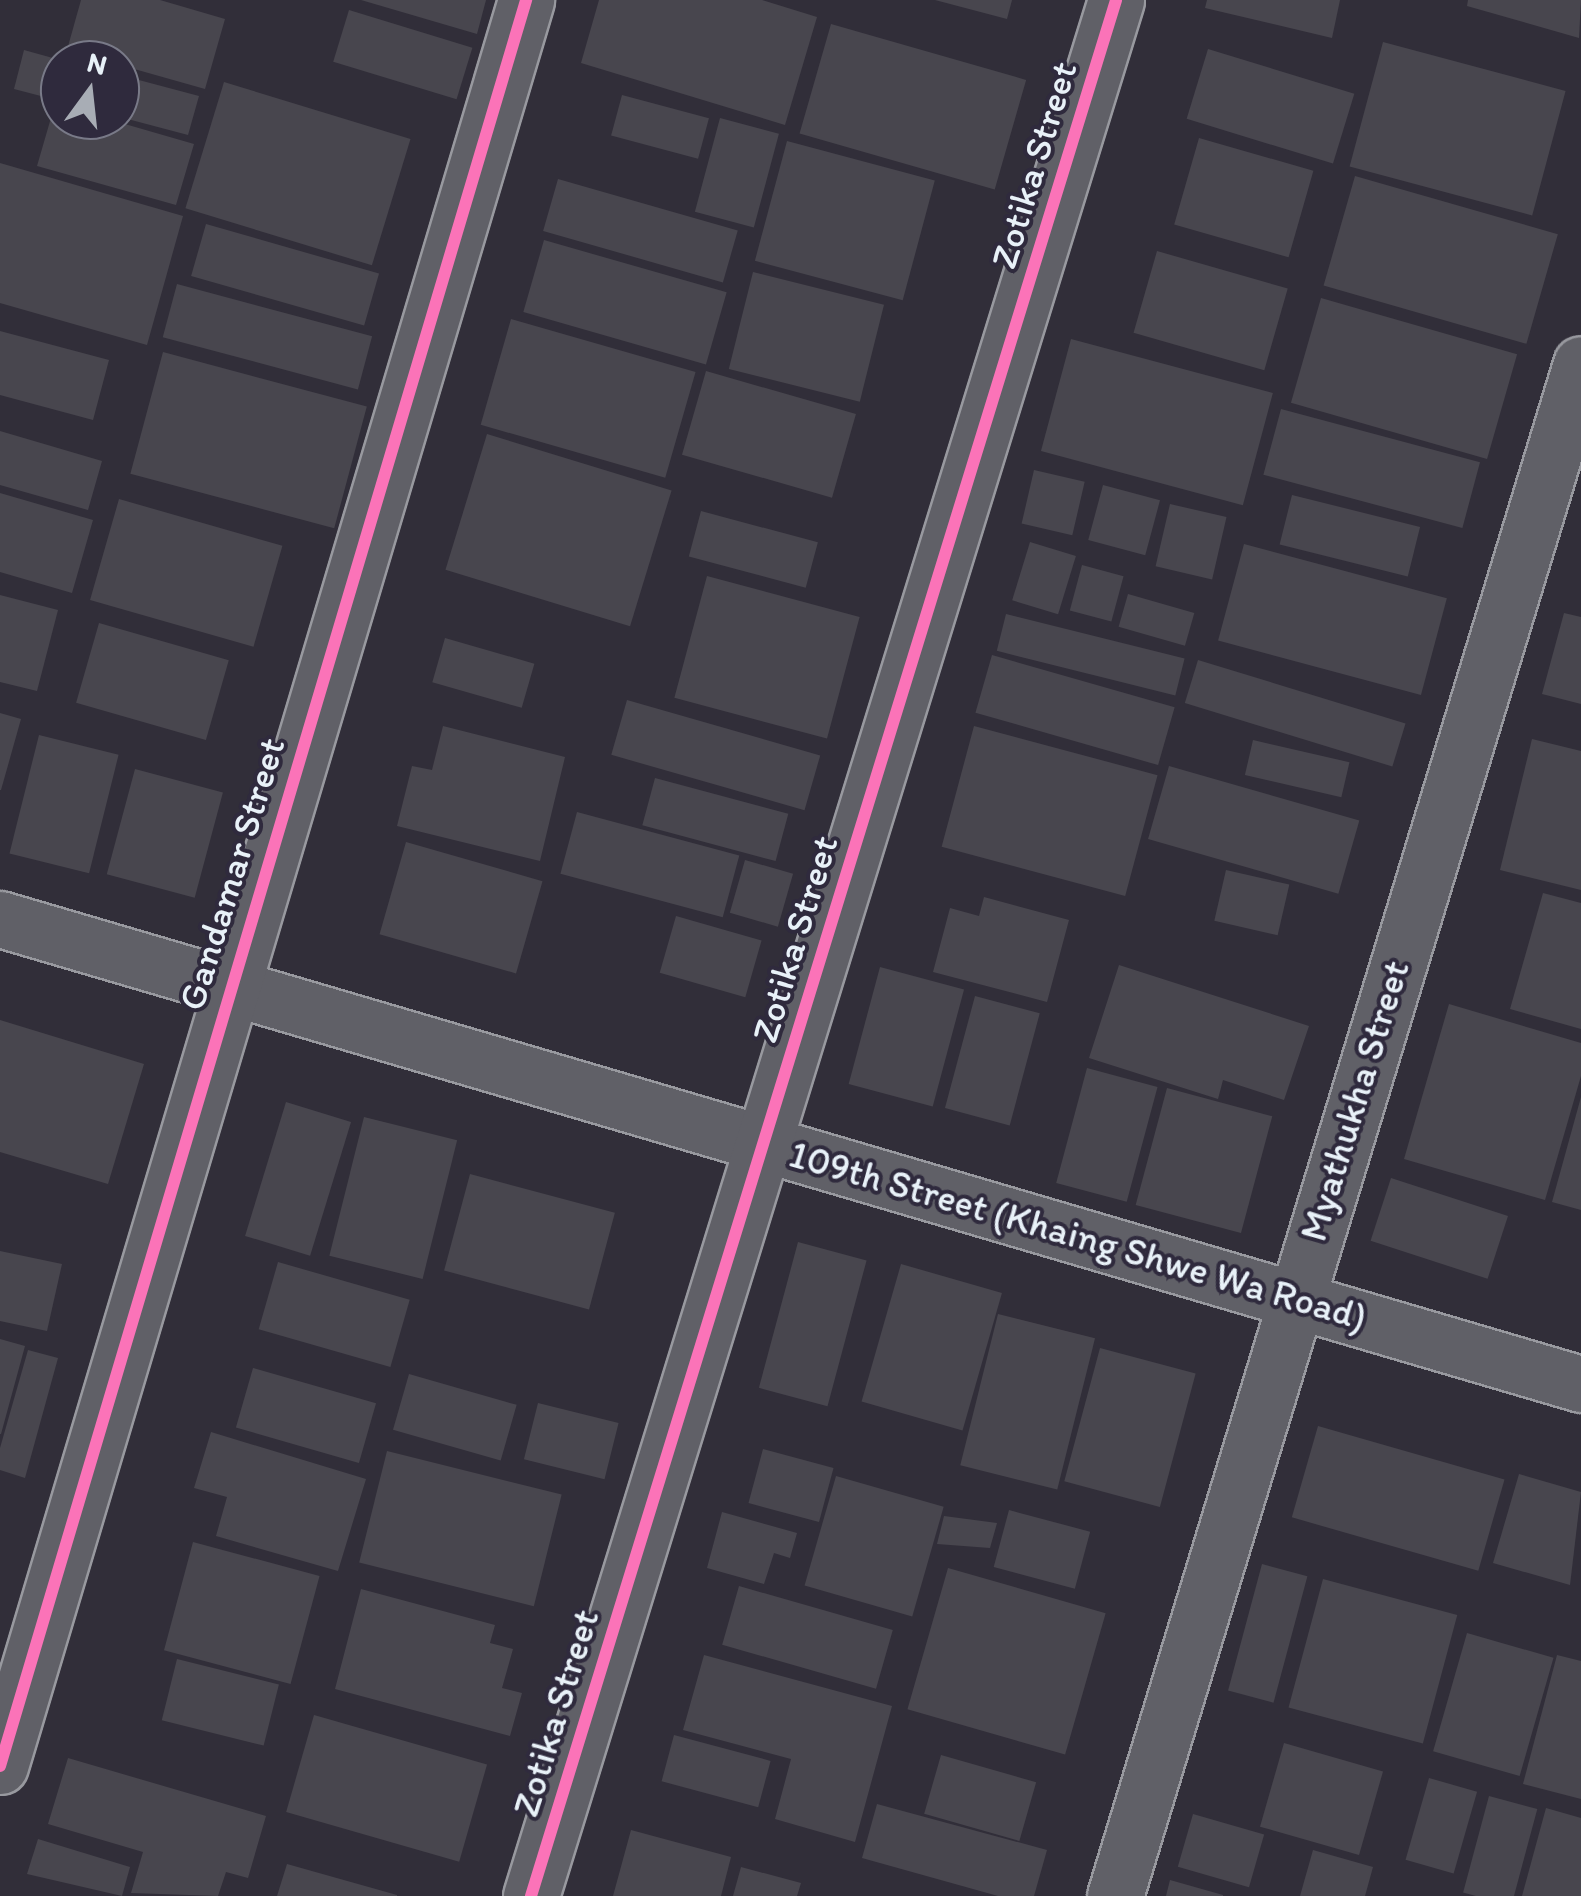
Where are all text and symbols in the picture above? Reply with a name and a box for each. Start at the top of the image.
north arrow [40,40,140,140]
text: N [84,44,111,82]
street label: Zotika Street [981,56,1087,274]
street label: Gandamar Street [169,732,295,1016]
street label: Zotika Street [742,830,848,1048]
street label: Myathukha Street [1291,956,1419,1246]
street label: 109th Street (Khaing Shwe Wa Road) [786,1132,1370,1340]
street label: Zotika Street [503,1604,609,1822]

